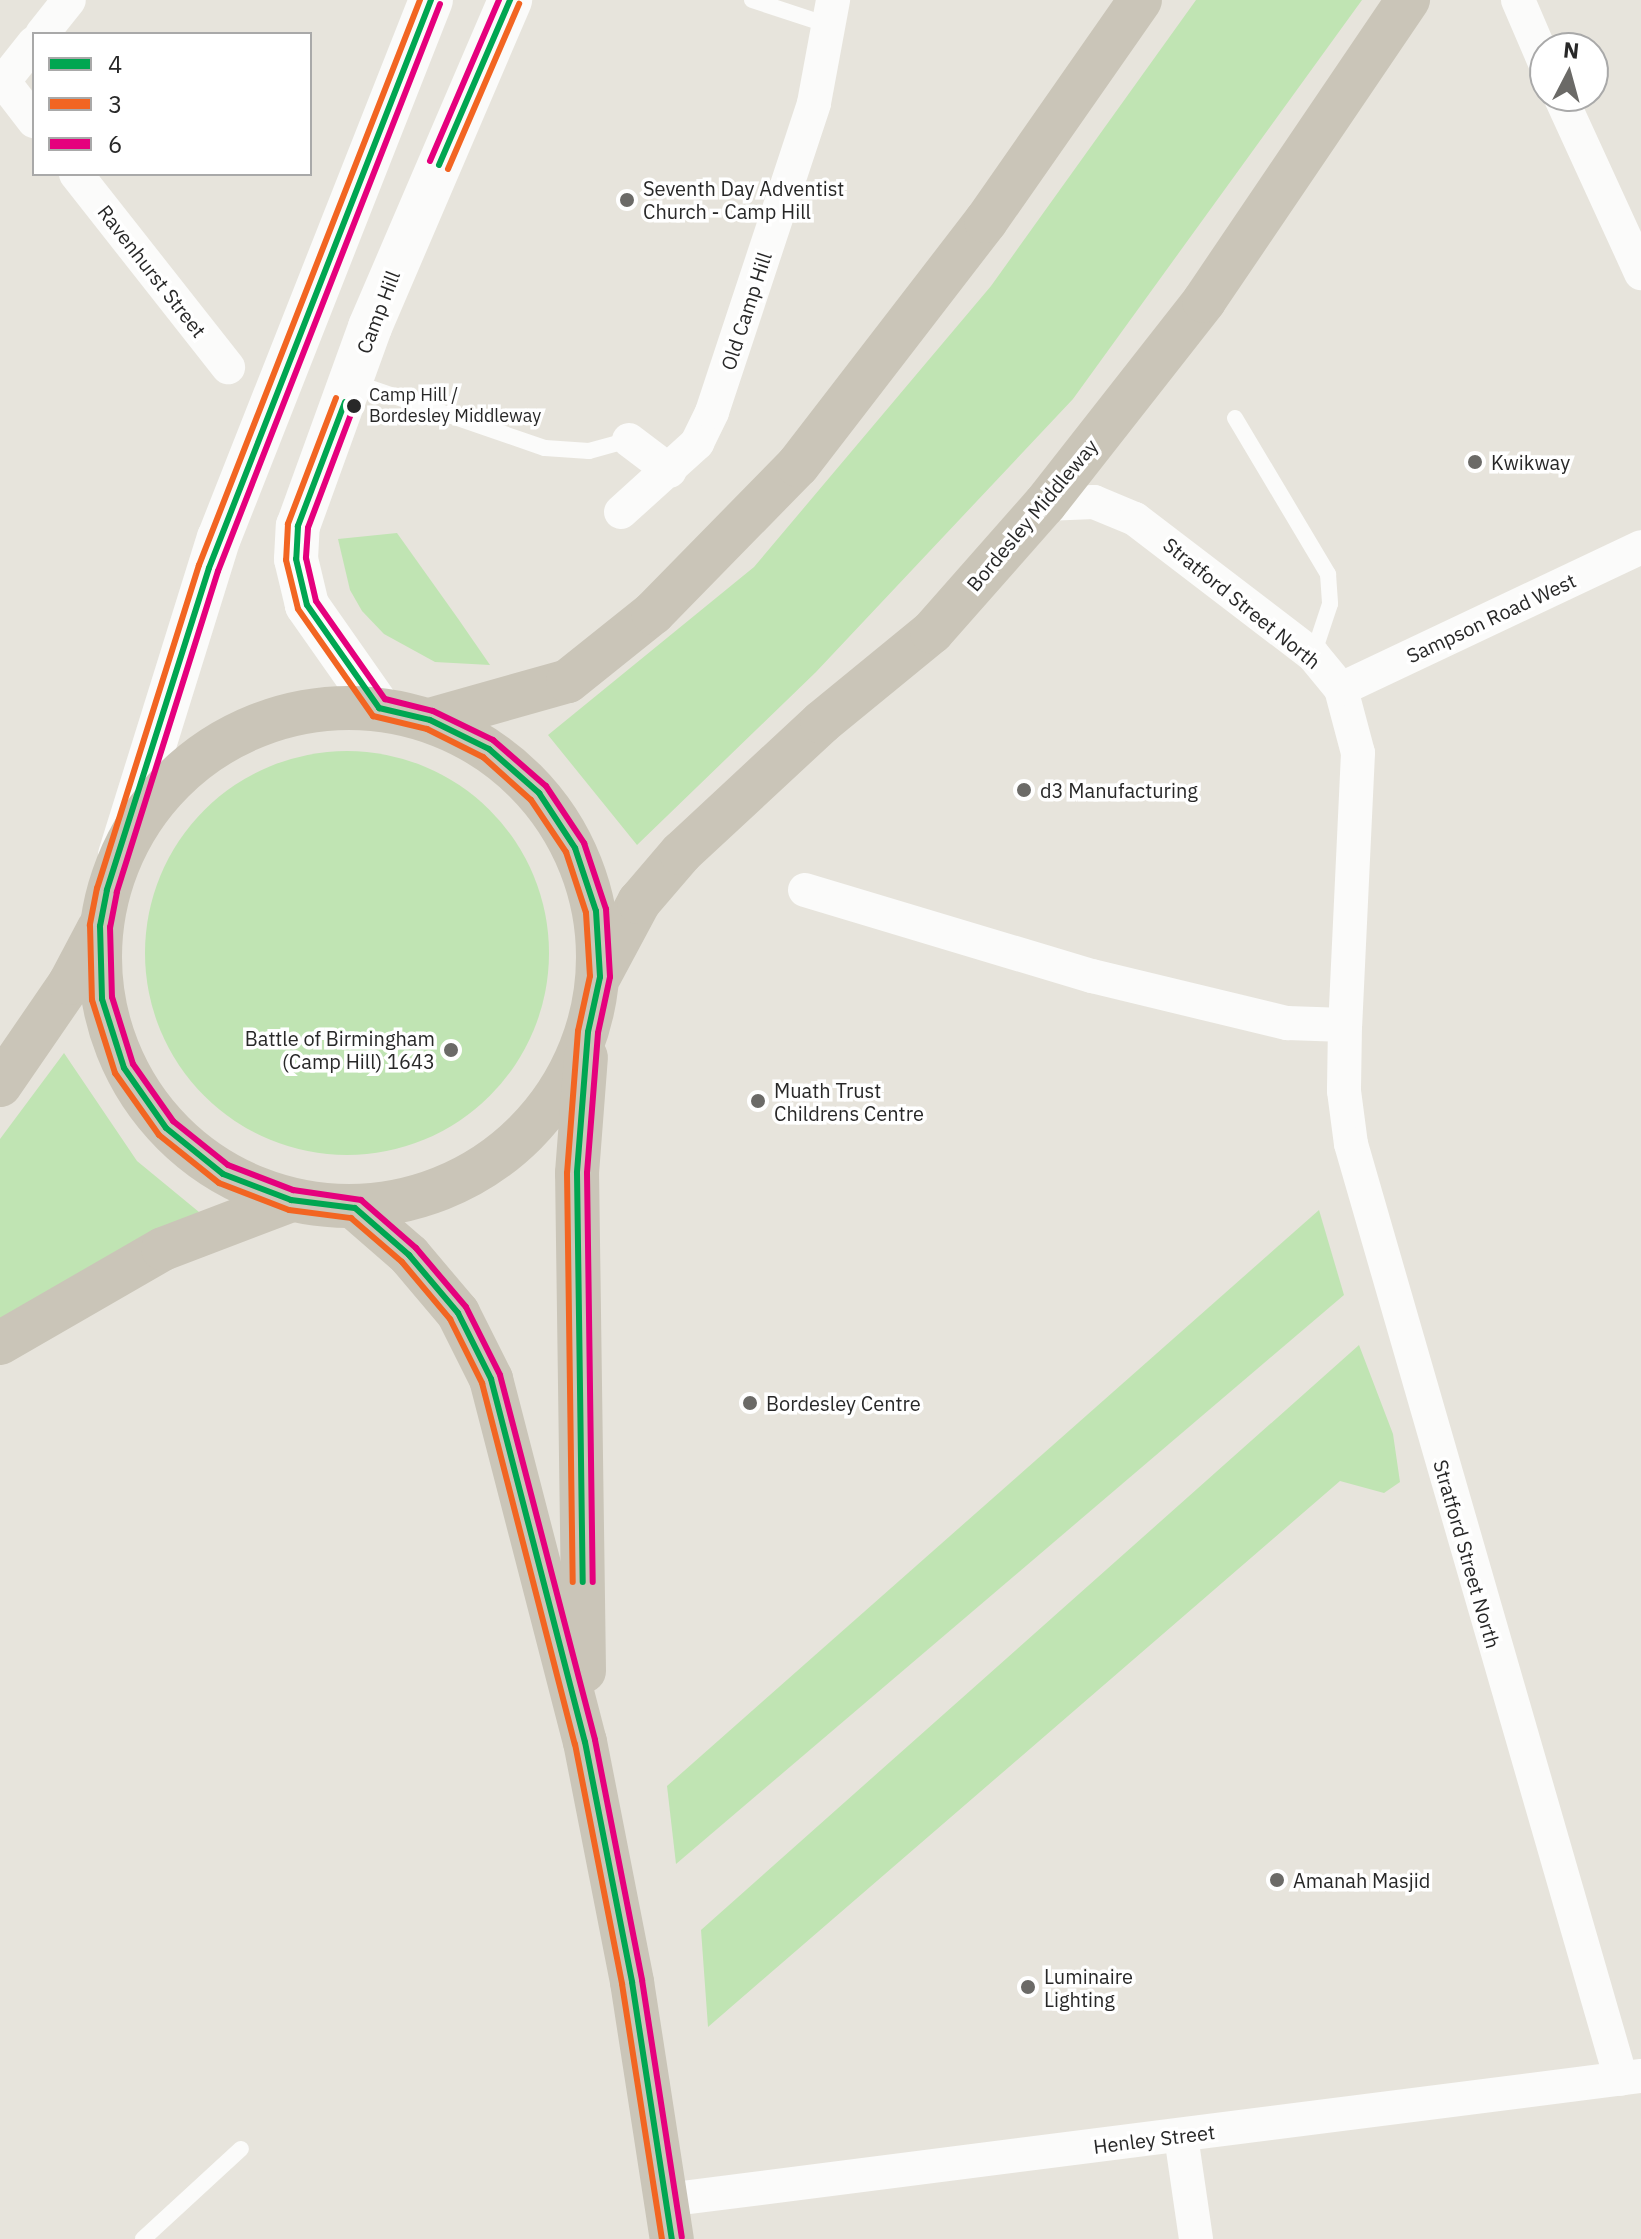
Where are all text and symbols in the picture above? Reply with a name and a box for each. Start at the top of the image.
legend [32,32,312,176]
north arrow [1529,32,1609,112]
text: N [1562,34,1581,65]
text: 4 [108,48,122,80]
text: 3 [108,88,122,120]
text: 6 [108,128,122,160]
place label: Seventh Day Adventist Church - Camp Hill [643,176,844,223]
marker: Seventh Day Adventist Church - Camp Hill [618,191,636,209]
street label: Ravenhurst Street [93,200,211,342]
street label: Old Camp Hill [716,249,776,373]
street label: Camp Hill [351,267,405,357]
place label: Camp Hill / Bordesley Middleway [369,385,541,428]
marker: Camp Hill / Bordesley Middleway [346,398,362,414]
street label: Bordesley Middleway [961,434,1103,596]
place label: Kwikway [1491,450,1570,474]
marker: Kwikway [1466,453,1484,471]
street label: Stratford Street North [1159,532,1325,674]
street label: Sampson Road West [1402,568,1580,668]
place label: d3 Manufacturing [1040,778,1198,802]
marker: d3 Manufacturing [1015,781,1033,799]
place label: Battle of Birmingham (Camp Hill) 1643 [245,1026,435,1073]
marker: Battle of Birmingham (Camp Hill) 1643 [442,1041,460,1059]
place label: Muath Trust Childrens Centre [774,1078,924,1125]
marker: Muath Trust Childrens Centre [749,1092,767,1110]
place label: Bordesley Centre [766,1391,921,1415]
marker: Bordesley Centre [741,1394,759,1412]
street label: Stratford Street North [1429,1457,1505,1651]
place label: Amanah Masjid [1293,1868,1430,1892]
marker: Amanah Masjid [1268,1871,1286,1889]
place label: Luminaire Lighting [1044,1964,1133,2011]
marker: Luminaire Lighting [1019,1978,1037,1996]
street label: Henley Street [1092,2120,1216,2158]

